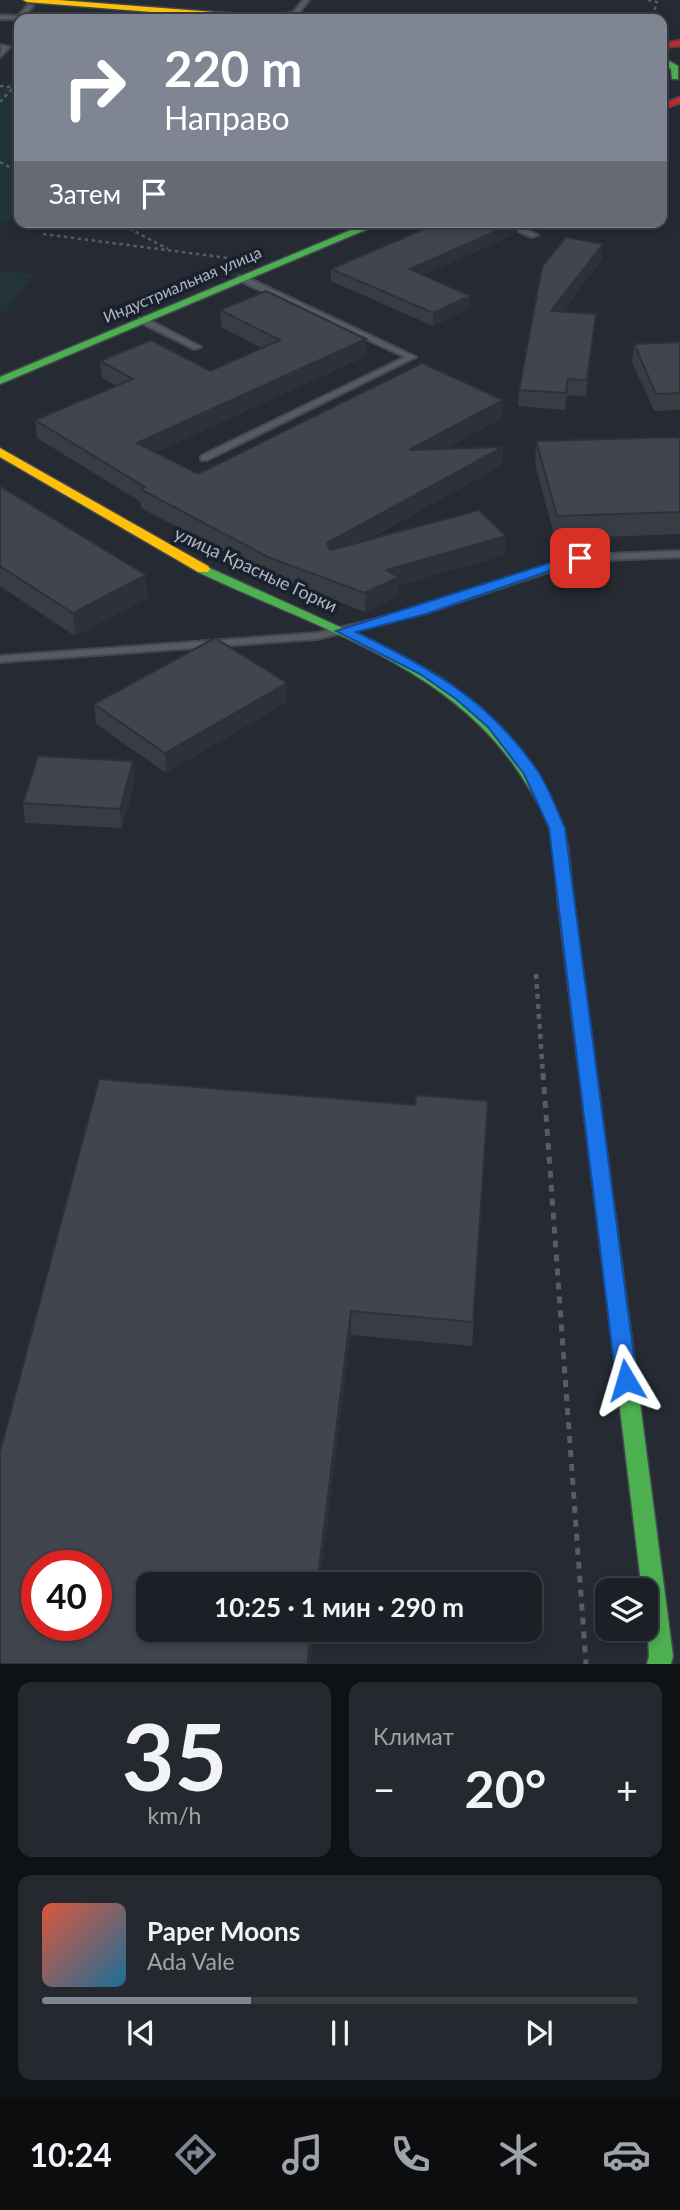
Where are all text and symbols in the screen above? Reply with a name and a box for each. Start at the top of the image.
text: 220 m [164,39,302,97]
icon: right [49,42,140,133]
text: Направо [164,98,290,137]
icon: arrive [135,175,173,213]
text: Затем [49,178,121,210]
street label: Индустриальная улица [100,242,264,326]
street label: улица Красные Горки [171,522,341,616]
pin [550,528,610,588]
icon: arrive [561,539,599,577]
position arrow [589,1343,663,1417]
speed limit sign: 40 [21,1550,112,1641]
map controls [595,1578,658,1641]
button: layers [595,1578,658,1641]
text: 10:25 · 1 мин · 290 m [214,1591,464,1623]
text: 35 [122,1701,227,1810]
text: Климат [373,1722,454,1750]
text: 20° [465,1757,546,1819]
text: − [373,1766,395,1812]
text: + [616,1766,638,1812]
text: km/h [148,1801,201,1829]
text: Paper Moons [147,1915,300,1947]
text: Ada Vale [147,1947,235,1975]
icon: previous [122,2014,160,2052]
icon: pause [321,2014,359,2052]
icon: next [520,2014,558,2052]
icon: directions [171,2130,220,2179]
icon: music [278,2130,327,2179]
icon: phone [386,2130,435,2179]
icon: climate [494,2130,543,2179]
icon: car [602,2130,651,2179]
text: 10:24 [29,2135,112,2174]

